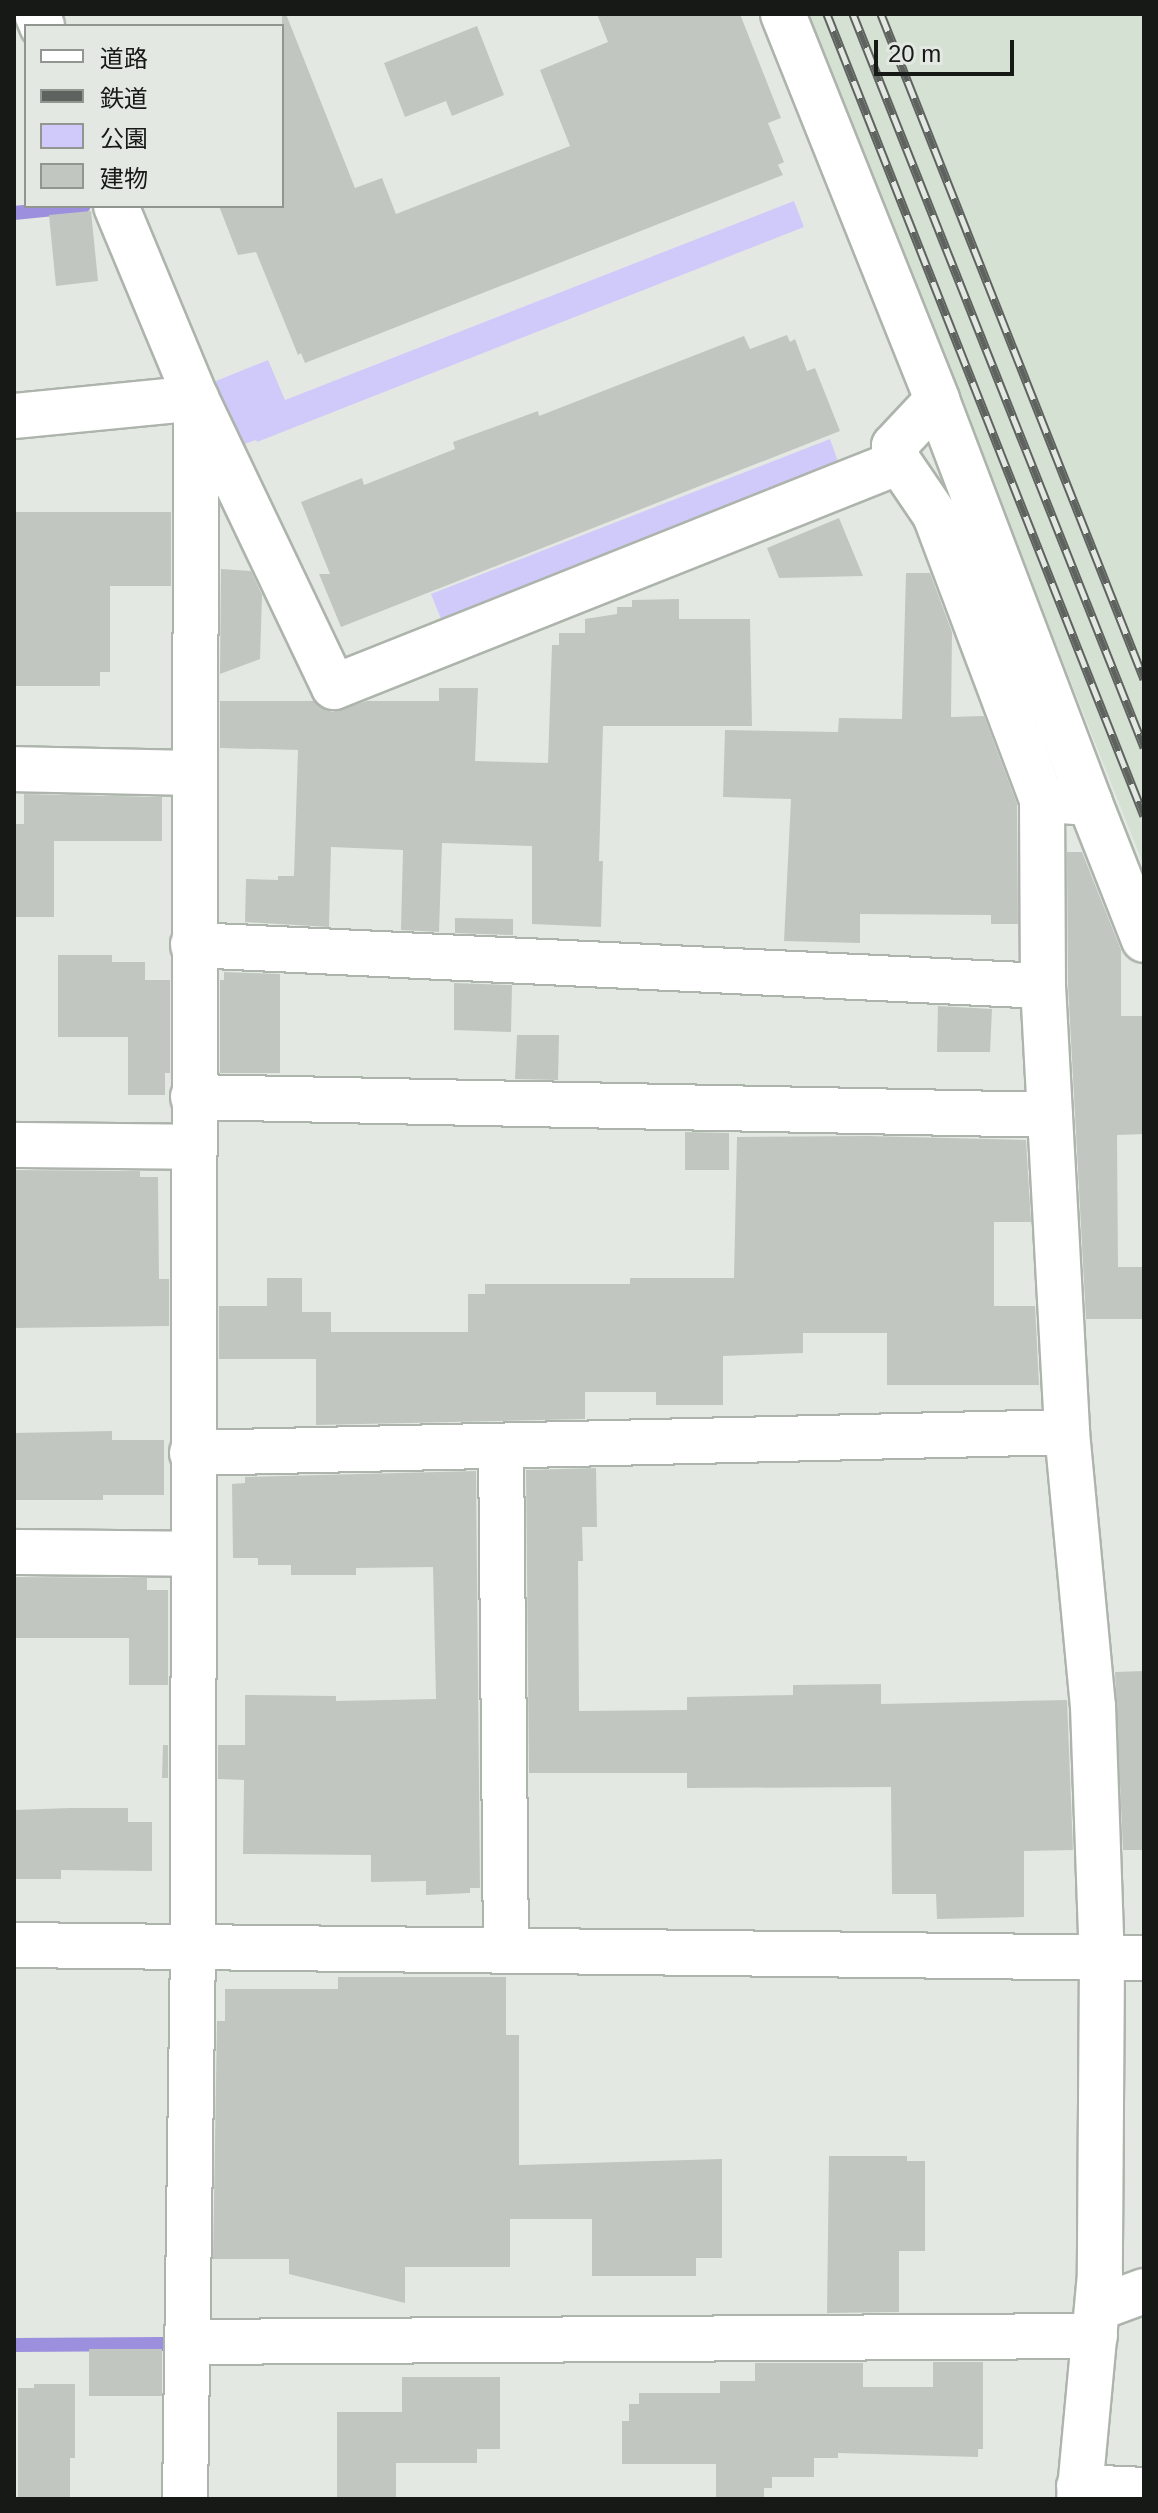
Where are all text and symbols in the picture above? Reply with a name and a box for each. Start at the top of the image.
legend [24,24,284,208]
scale bar [878,24,1018,74]
text: 20 m [888,40,941,67]
text: 道路 [100,45,148,72]
text: 鉄道 [100,85,148,112]
text: 公園 [100,125,148,152]
text: 建物 [100,165,148,192]

